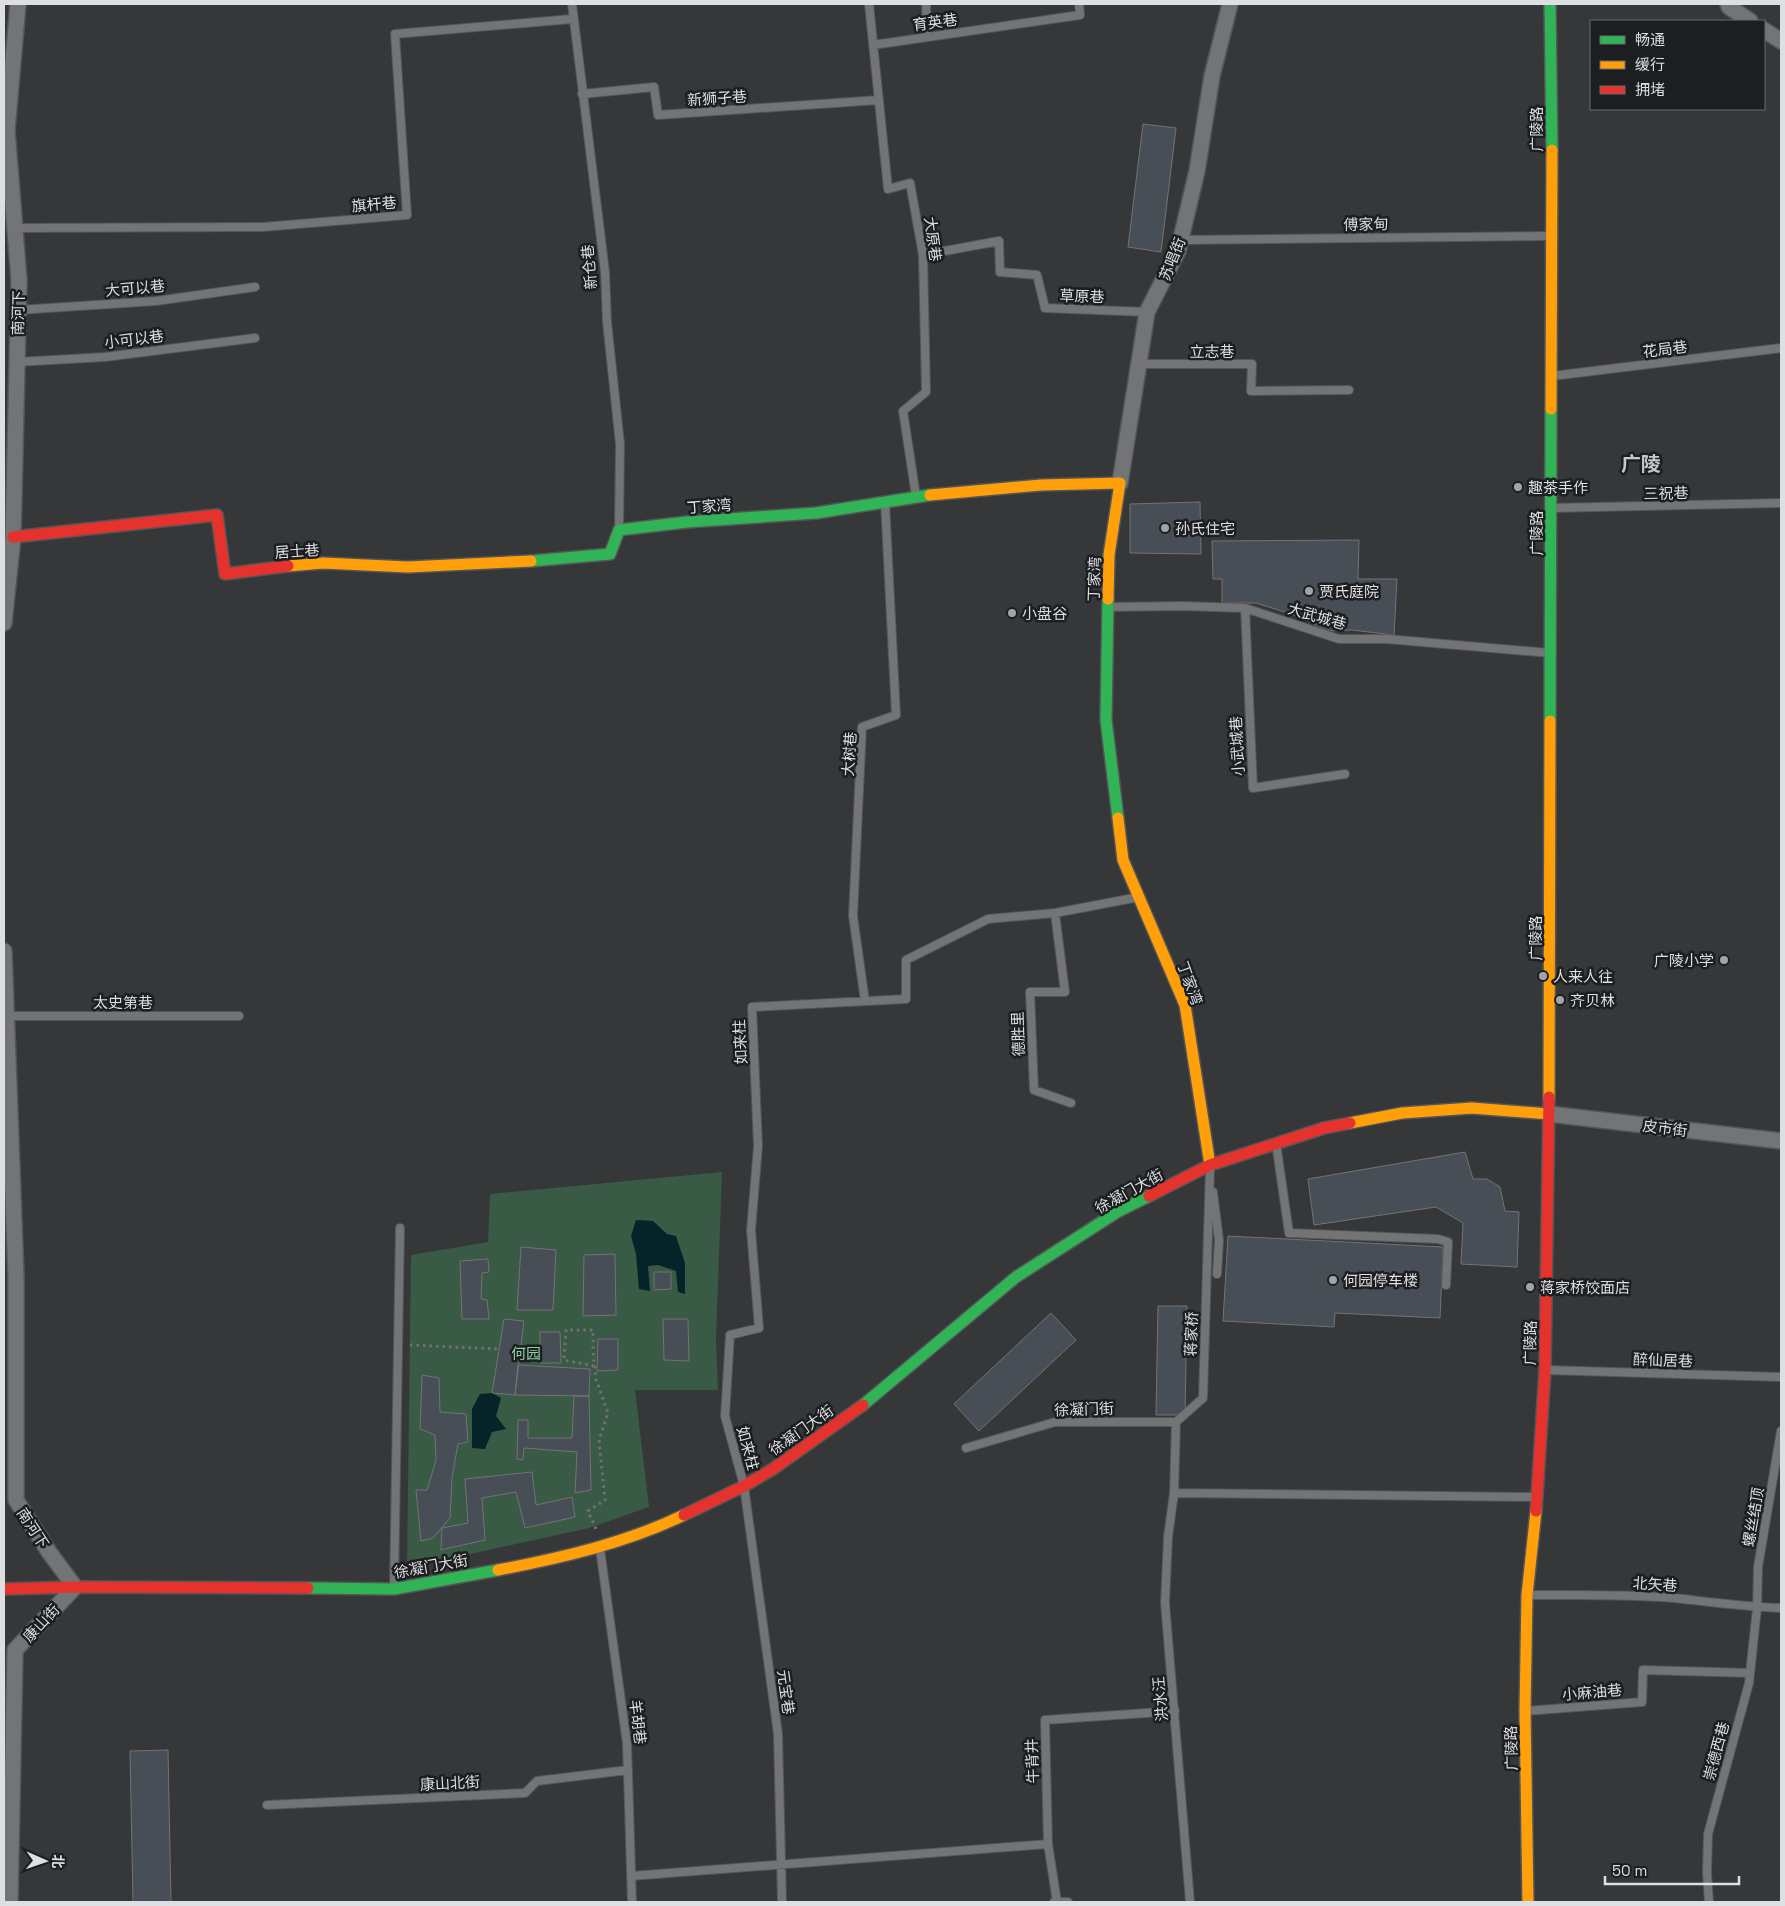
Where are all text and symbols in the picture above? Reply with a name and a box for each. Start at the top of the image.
street label: 育英巷 [911,9,959,35]
legend [1590,20,1765,110]
text: 畅通 [1635,30,1665,49]
text: 缓行 [1635,55,1665,74]
text: 拥堵 [1635,80,1665,99]
street label: 新狮子巷 [686,86,748,110]
street label: 广陵路 [1527,106,1546,152]
street label: 旗杆巷 [351,193,397,215]
street label: 傅家甸 [1343,214,1389,234]
street label: 大原巷 [920,215,946,263]
street label: 苏唱街 [1155,235,1189,283]
street label: 新仓巷 [578,244,600,290]
street label: 大可以巷 [104,276,166,300]
street label: 草原巷 [1059,286,1105,306]
street label: 南河下 [8,290,28,336]
street label: 小可以巷 [103,326,165,352]
street label: 花局巷 [1642,337,1688,361]
street label: 立志巷 [1189,342,1235,361]
district label: 广陵 [1621,451,1661,477]
place label: 趣茶手作 [1528,478,1588,497]
marker: 趣茶手作 [1512,481,1524,493]
street label: 三祝巷 [1643,483,1689,503]
street label: 丁家湾 [686,495,732,517]
street label: 广陵路 [1527,510,1546,556]
place label: 孙氏住宅 [1175,519,1235,538]
marker: 孙氏住宅 [1159,522,1171,534]
street label: 居士巷 [274,540,320,562]
street label: 丁家湾 [1084,556,1104,602]
place label: 贾氏庭院 [1319,582,1379,601]
marker: 贾氏庭院 [1303,585,1315,597]
street label: 大武城巷 [1286,599,1348,633]
place label: 小盘谷 [1022,604,1067,623]
marker: 小盘谷 [1006,607,1018,619]
street label: 小武城巷 [1226,716,1248,776]
street label: 大树巷 [838,731,860,777]
street label: 广陵路 [1526,915,1545,961]
place label: 广陵小学 [1654,951,1714,970]
marker: 广陵小学 [1718,954,1730,966]
street label: 丁家湾 [1173,959,1207,1007]
place label: 人来人往 [1553,967,1613,986]
marker: 人来人往 [1537,970,1549,982]
place label: 齐贝林 [1570,991,1615,1010]
street label: 太史第巷 [93,993,153,1012]
marker: 齐贝林 [1554,994,1566,1006]
street label: 德胜里 [1008,1011,1028,1057]
street label: 如来柱 [729,1019,751,1065]
street label: 皮市街 [1642,1116,1688,1140]
street label: 徐凝门大街 [1092,1165,1166,1217]
place label: 何园停车楼 [1343,1271,1418,1290]
marker: 何园停车楼 [1327,1274,1339,1286]
place label: 蒋家桥饺面店 [1540,1278,1630,1297]
marker: 蒋家桥饺面店 [1524,1281,1536,1293]
street label: 蒋家桥 [1181,1311,1201,1357]
street label: 广陵路 [1520,1320,1540,1366]
park label: 何园 [511,1344,541,1363]
street label: 醉仙居巷 [1633,1349,1693,1371]
street label: 徐凝门街 [1054,1398,1114,1420]
street label: 徐凝门大街 [765,1401,837,1459]
street label: 如来柱 [733,1424,763,1472]
street label: 螺丝结顶 [1738,1486,1768,1548]
street label: 南河下 [13,1504,53,1552]
street label: 徐凝门大街 [392,1550,470,1582]
street label: 北矢巷 [1632,1573,1678,1595]
street label: 康山街 [19,1600,63,1646]
street label: 元宝巷 [773,1668,799,1716]
street label: 洪水汪 [1149,1676,1171,1722]
street label: 小麻油巷 [1561,1680,1623,1704]
street label: 羊胡巷 [626,1699,650,1745]
street label: 崇德西巷 [1699,1720,1733,1782]
street label: 广陵路 [1501,1725,1521,1771]
street label: 牛背井 [1022,1738,1042,1784]
street label: 康山北街 [420,1772,480,1794]
north arrow [20,1836,70,1886]
text: 北 [49,1854,67,1869]
scale bar [1605,1854,1739,1886]
text: 50 m [1612,1861,1647,1880]

